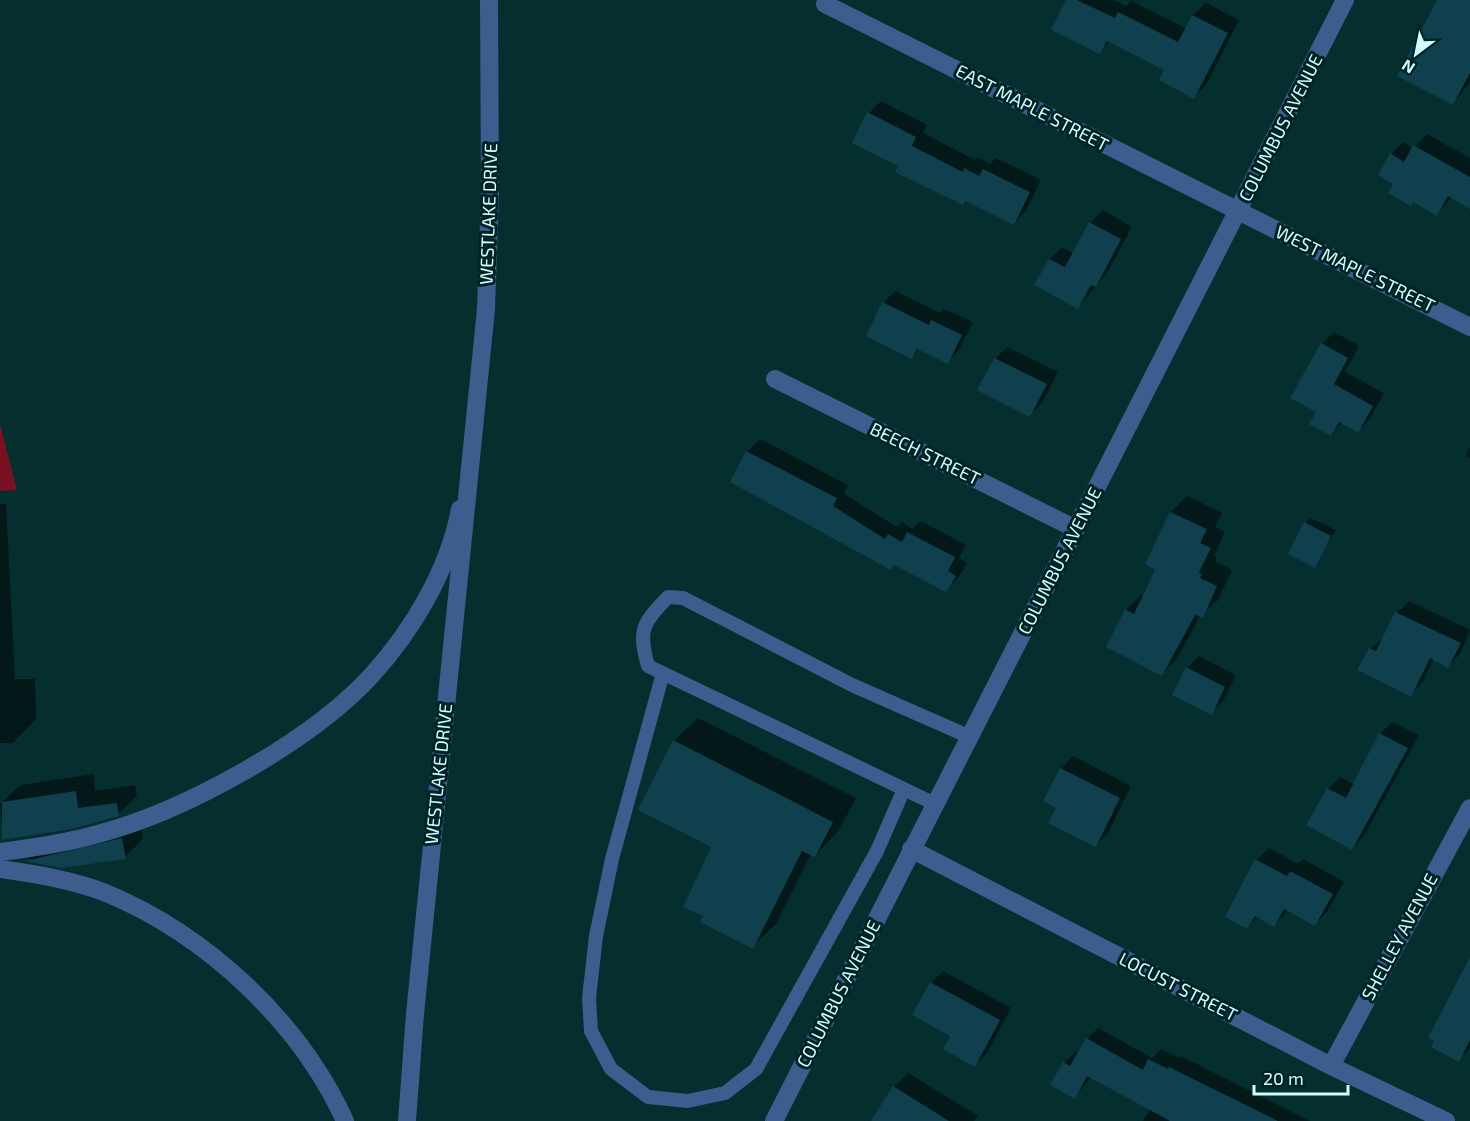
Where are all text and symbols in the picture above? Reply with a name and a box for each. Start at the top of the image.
north arrow [1386,24,1446,84]
street label: COLUMBUS AVENUE [1234,50,1327,205]
text: N [1398,56,1418,78]
street label: EAST MAPLE STREET [952,59,1113,155]
street label: WESTLAKE DRIVE [475,143,501,285]
street label: WEST MAPLE STREET [1272,220,1439,316]
street label: BEECH STREET [867,417,985,489]
street label: COLUMBUS AVENUE [1013,483,1106,638]
street label: WESTLAKE DRIVE [420,702,456,845]
street label: SHELLEY AVENUE [1356,869,1442,1004]
street label: COLUMBUS AVENUE [792,916,885,1071]
street label: LOCUST STREET [1116,947,1242,1026]
scale bar [1254,1058,1348,1096]
text: 20 m [1263,1067,1304,1089]

